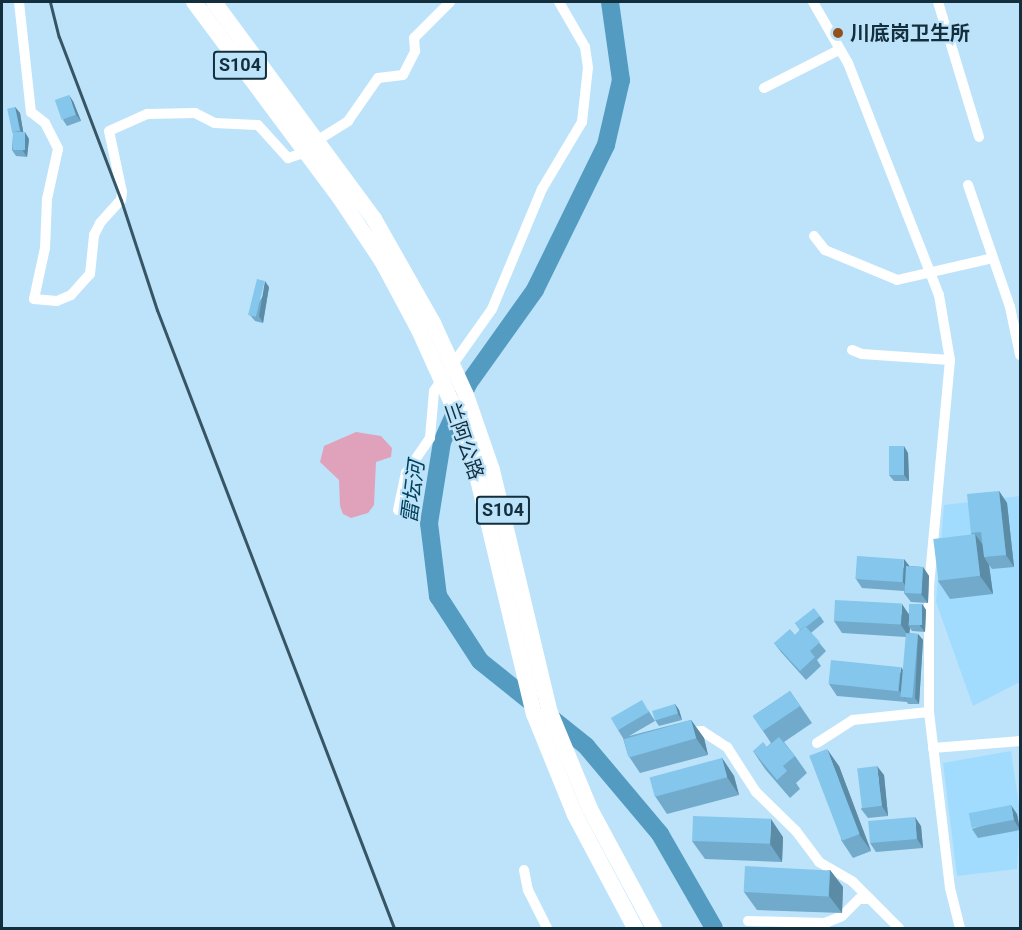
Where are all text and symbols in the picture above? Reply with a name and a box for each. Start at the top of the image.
place label: 川底岗卫生所 [850,21,970,45]
marker: 川底岗卫生所 [831,26,845,40]
road number: S104 [212,50,268,80]
street label: 兰阿公路 [440,399,488,483]
water label: 雷坛河 [397,459,429,525]
road number: S104 [474,495,532,525]

